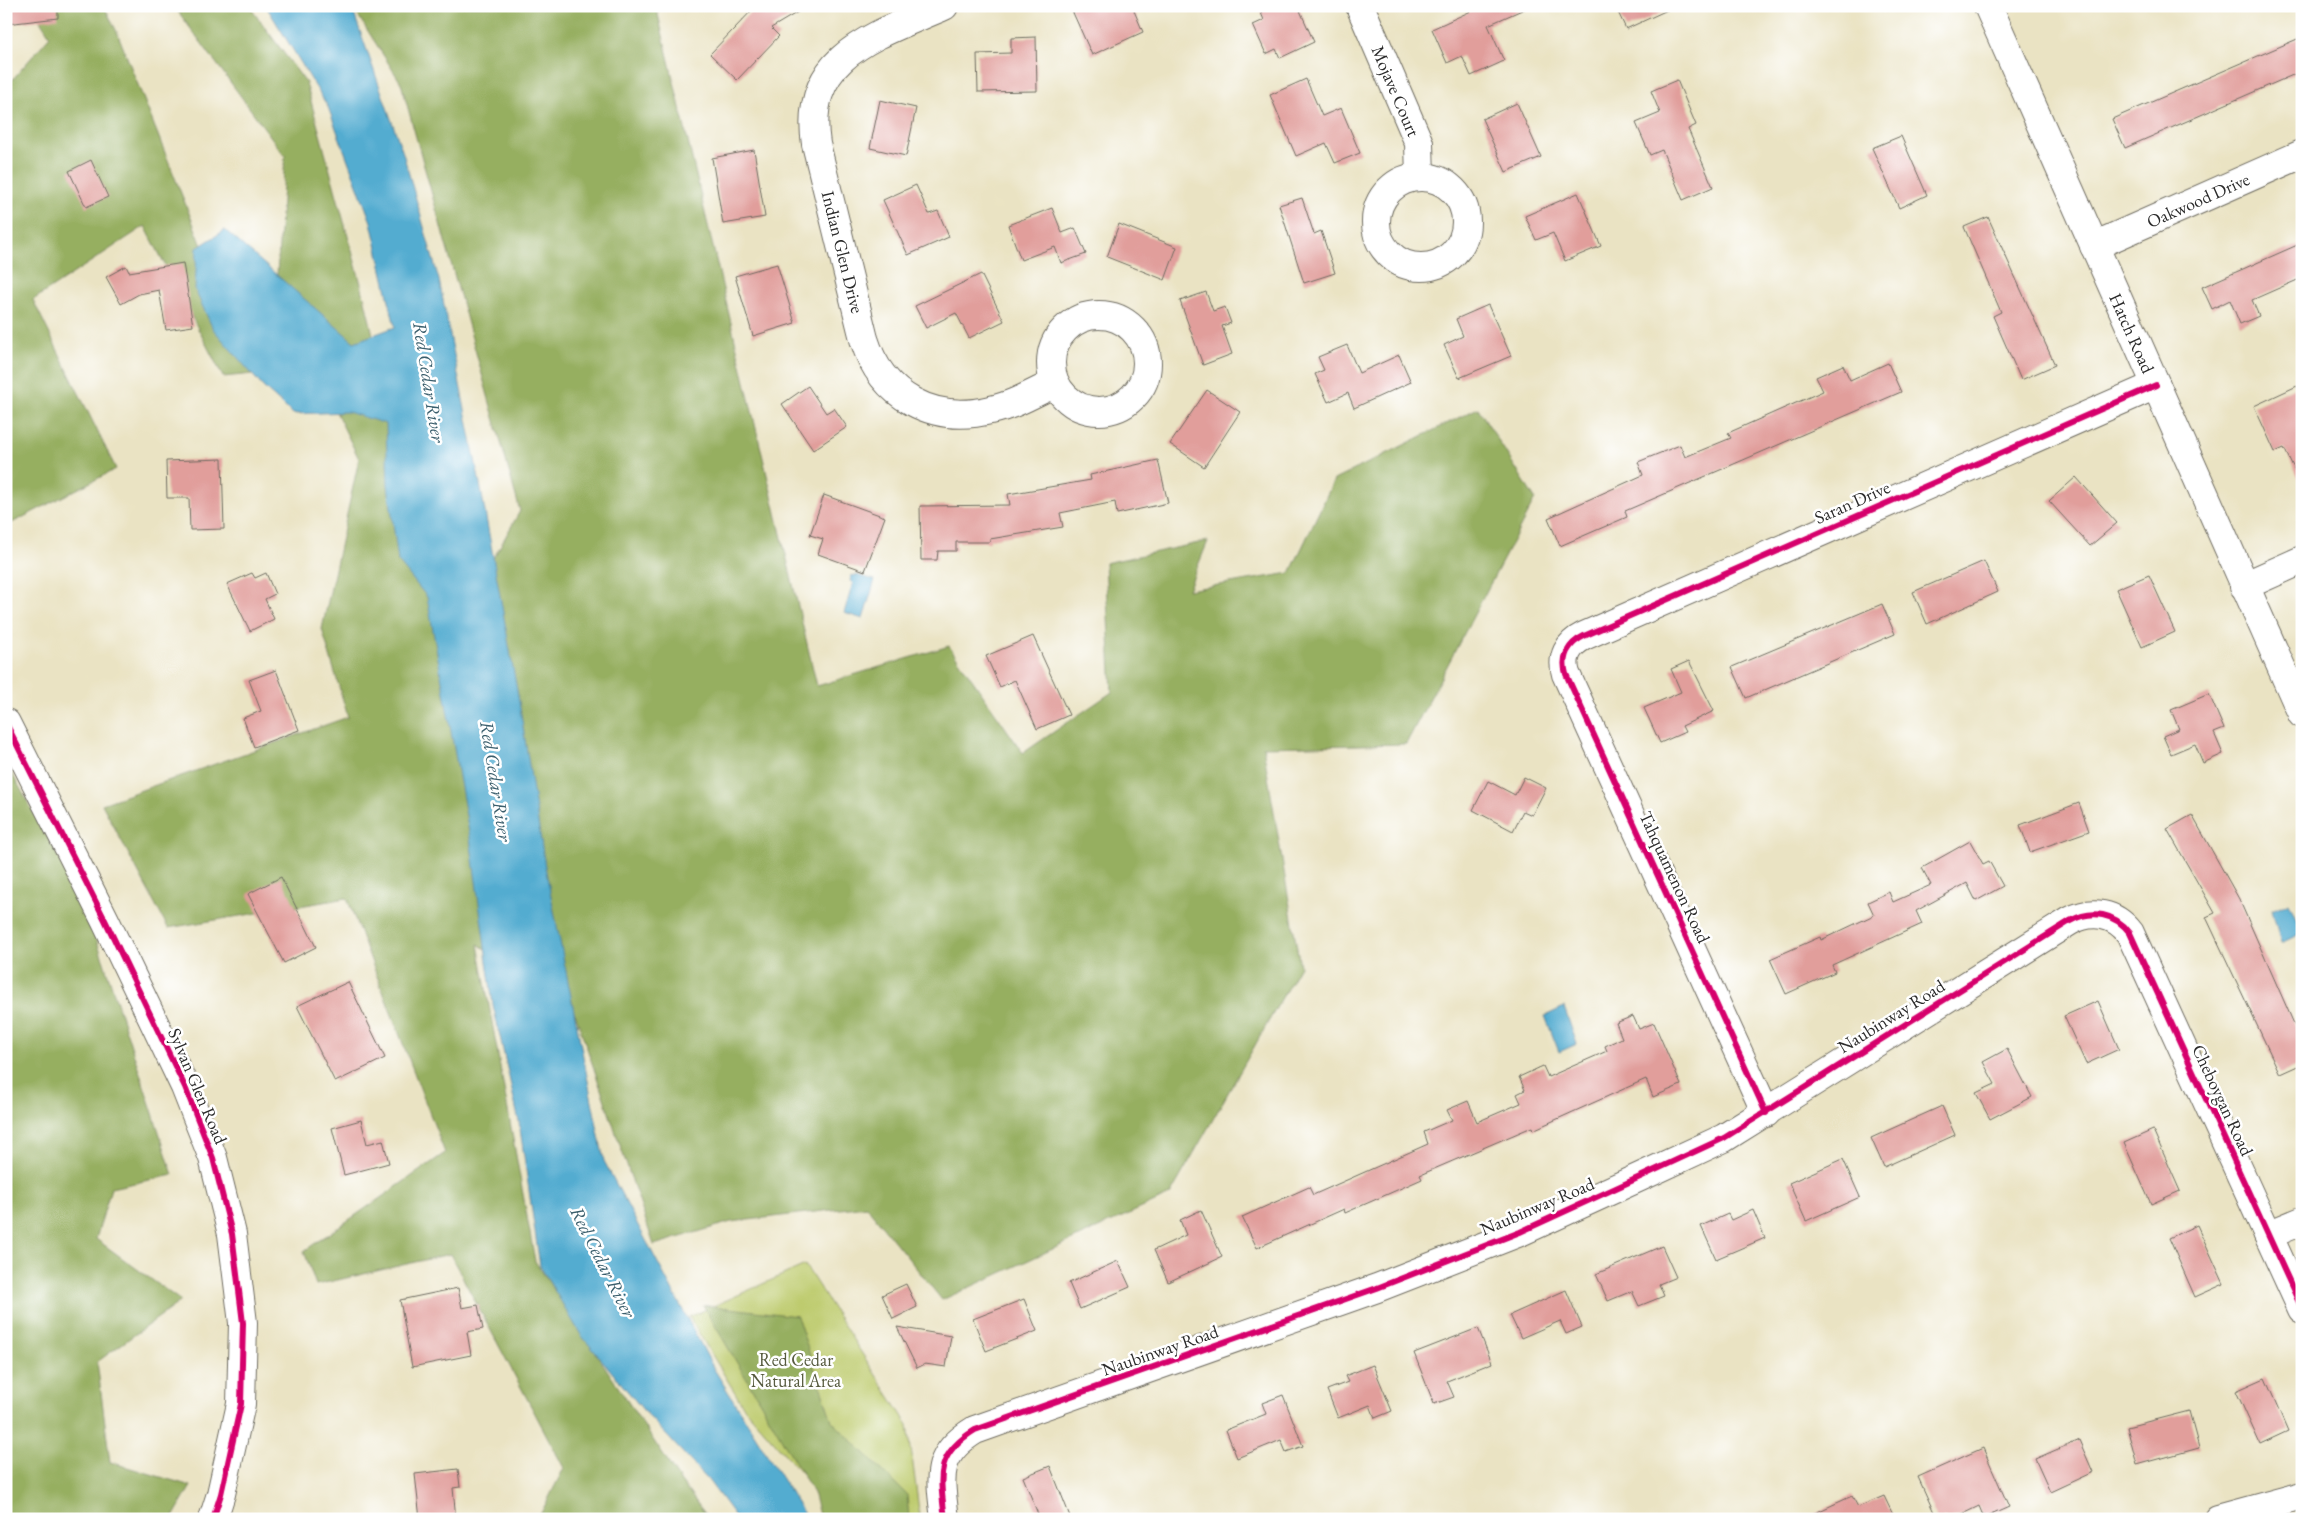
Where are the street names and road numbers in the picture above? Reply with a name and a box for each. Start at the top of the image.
street label: Mojave Court [1367,42,1426,140]
street label: Oakwood Drive [2143,167,2253,233]
street label: Indian Glen Drive [817,188,869,316]
street label: Hatch Road [2104,289,2160,377]
street label: Saran Drive [1811,475,1893,529]
street label: Tahquamenon Road [1634,807,1716,947]
street label: Naubinway Road [1833,973,1950,1058]
street label: Sylvan Glen Road [163,1025,233,1148]
street label: Cheboygan Road [2187,1041,2259,1160]
street label: Naubinway Road [1476,1171,1598,1240]
street label: Naubinway Road [1099,1319,1222,1381]

